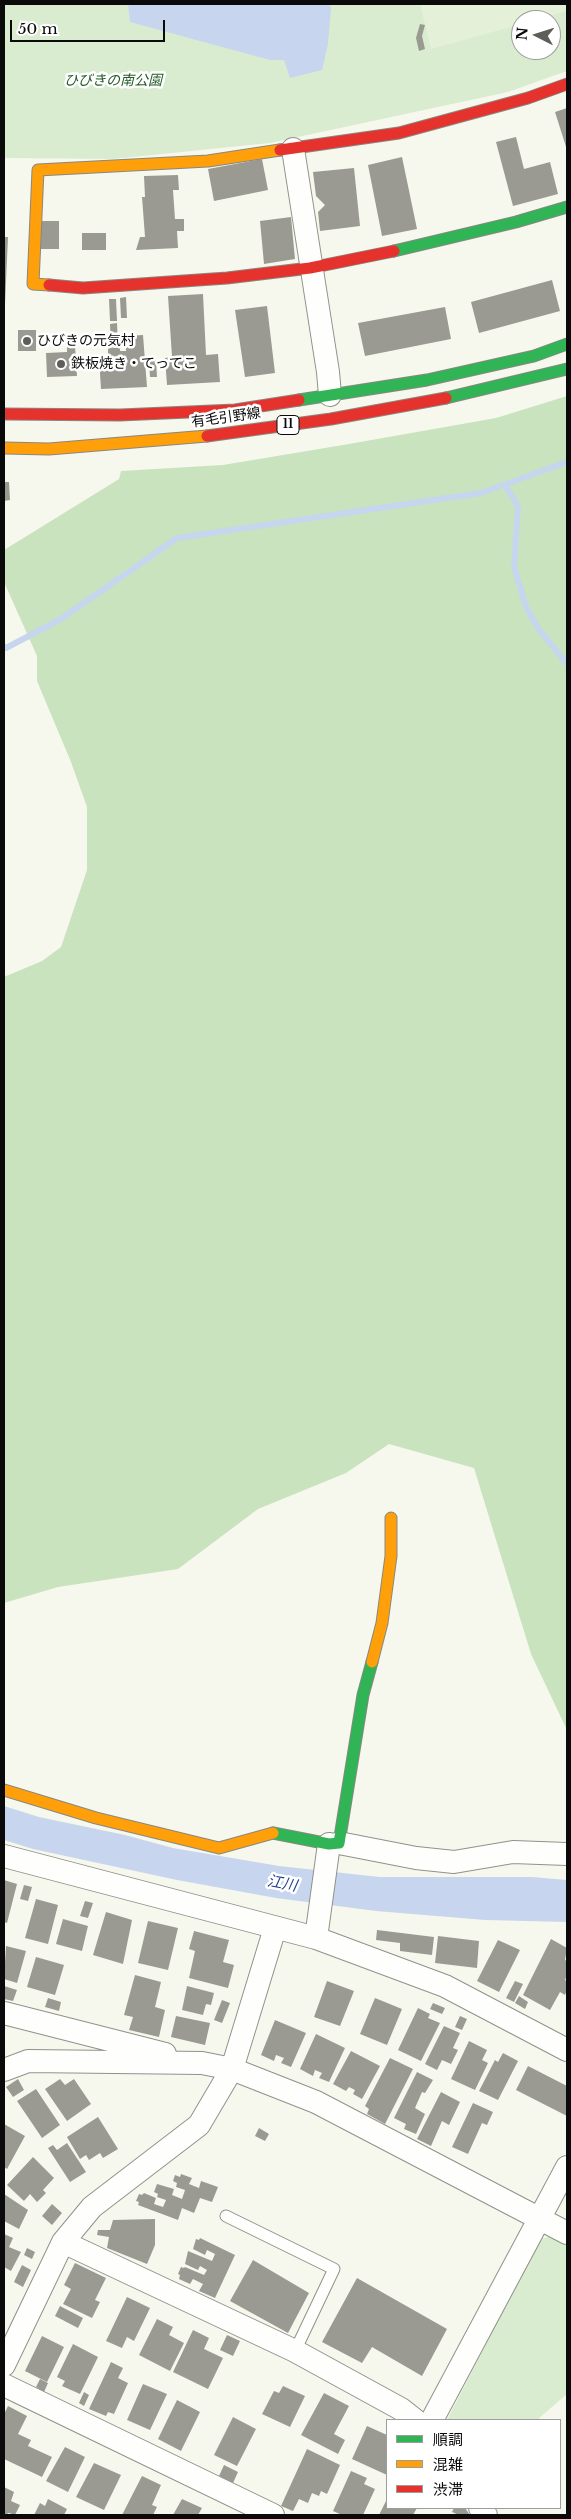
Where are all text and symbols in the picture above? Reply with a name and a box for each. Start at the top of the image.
scale bar [12,10,168,42]
north arrow [511,10,561,60]
text: 50 m [18,19,58,38]
text: N [513,26,532,41]
park label: ひびきの南公園 [64,73,162,89]
place label: ひびきの元気村 [37,333,135,349]
marker: ひびきの元気村 [21,335,33,347]
place label: 鉄板焼き・てってこ [71,356,197,372]
marker: 鉄板焼き・てってこ [55,358,67,370]
street label: 有毛引野線 [190,405,262,431]
road number: 11 [277,416,299,434]
water label: 江川 [266,1873,298,1895]
legend [386,2419,561,2509]
text: 順調 [433,2430,463,2449]
text: 混雑 [433,2455,463,2474]
text: 渋滞 [433,2480,463,2499]

